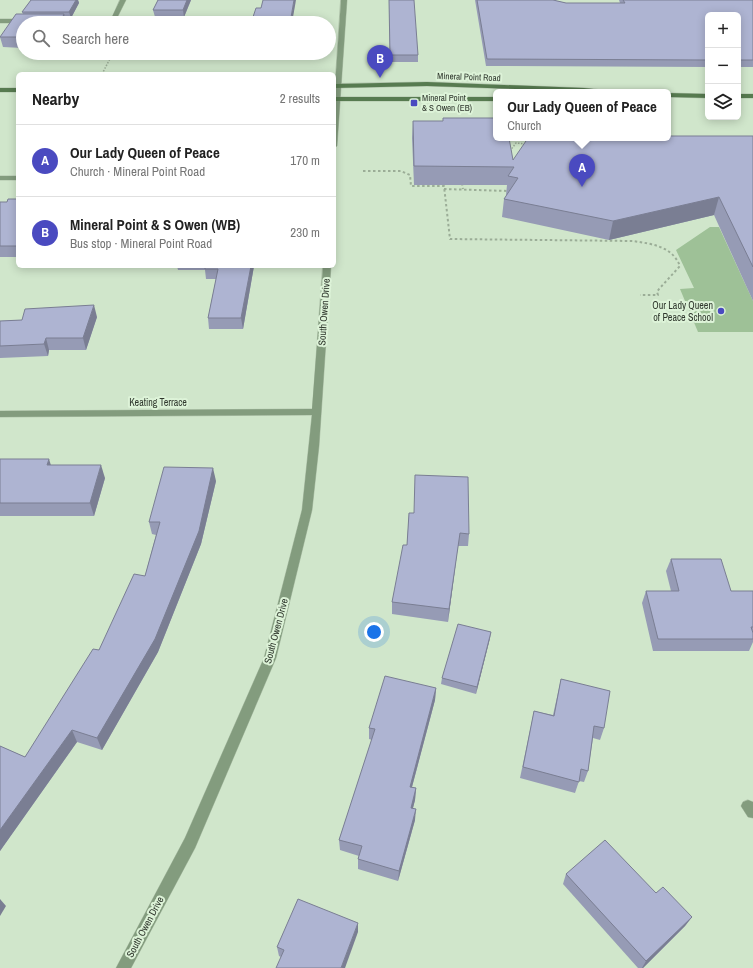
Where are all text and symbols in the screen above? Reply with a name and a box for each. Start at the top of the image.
map controls [705,12,741,120]
button: + [705,12,741,48]
search box [16,16,336,60]
icon: search [30,27,52,49]
text: Search here [62,28,129,49]
pin: B [367,45,393,78]
button: − [705,48,741,84]
street label: Mineral Point Road [437,70,501,84]
button: layers [705,84,741,120]
text: Nearby [32,87,79,110]
popup [493,89,671,141]
text: 2 results [280,90,320,107]
place label: Mineral Point & S Owen (EB) [422,92,473,114]
text: Our Lady Queen of Peace [507,96,657,117]
marker: Mineral Point & S Owen (EB) [409,98,419,108]
text: Church [507,117,542,134]
text: Our Lady Queen of Peace [70,142,220,163]
text: A [41,152,49,169]
text: 170 m [290,152,320,169]
pin: A [569,154,595,187]
text: Church · Mineral Point Road [70,163,205,180]
text: Mineral Point & S Owen (WB) [70,214,240,235]
text: B [41,224,49,241]
text: 230 m [290,224,320,241]
text: Bus stop · Mineral Point Road [70,235,212,252]
street label: South Owen Drive [315,278,333,346]
place label: Our Lady Queen of Peace School [652,299,713,324]
marker: Our Lady Queen of Peace School [716,306,726,316]
street label: Keating Terrace [129,396,187,409]
street label: South Owen Drive [261,597,291,665]
your location [364,622,384,642]
street label: South Owen Drive [124,894,167,960]

